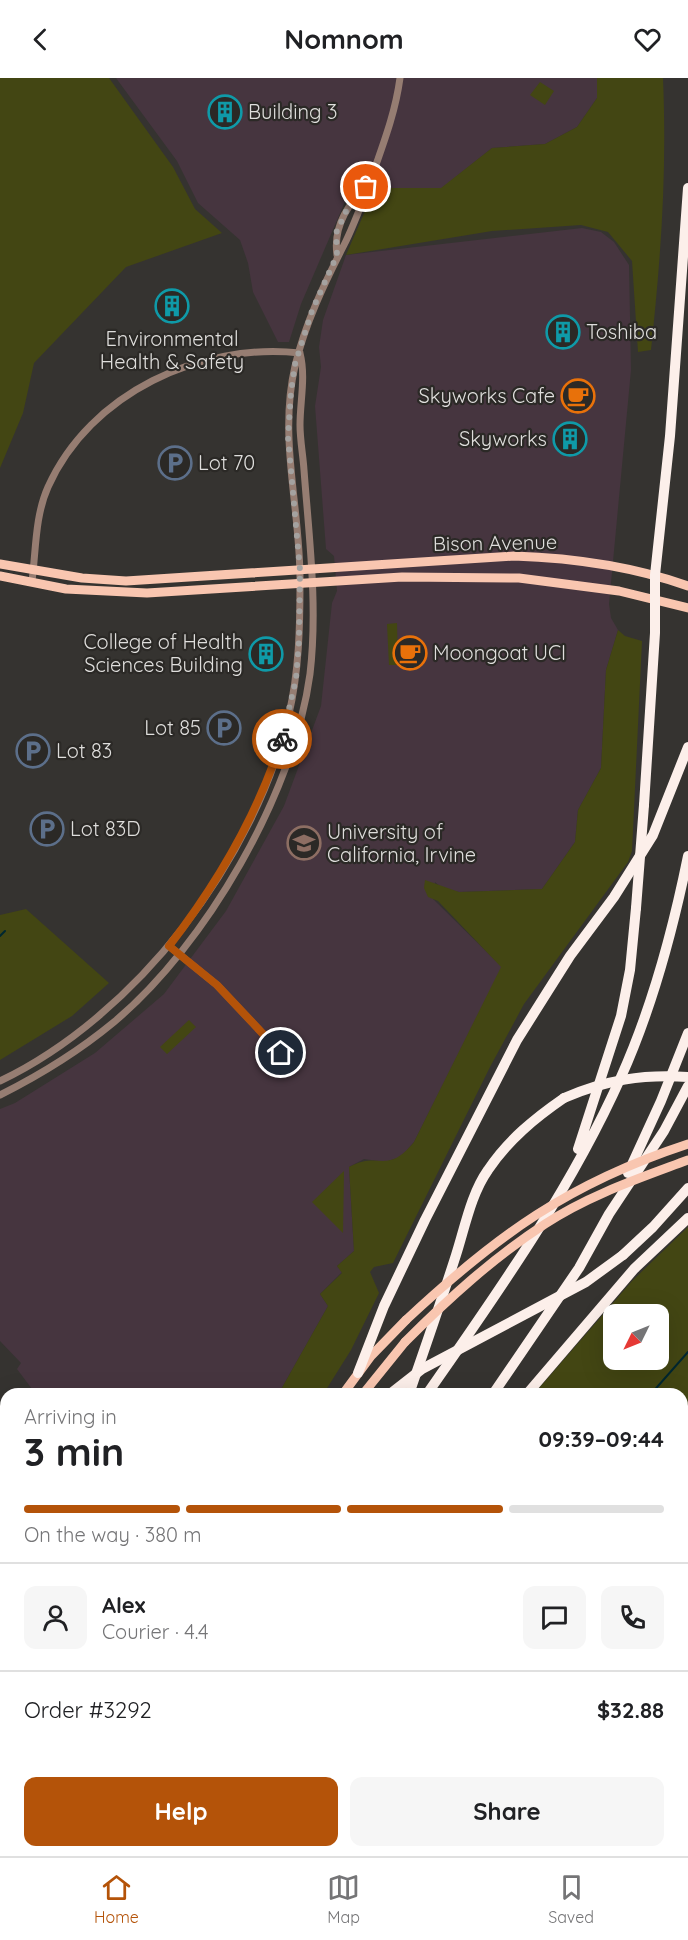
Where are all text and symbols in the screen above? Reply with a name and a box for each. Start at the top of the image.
text: Nomnom [284,22,404,56]
icon: back [24,23,57,56]
icon: heart [631,23,664,56]
building icon: Building 3 [207,94,243,130]
place label: Building 3 [248,99,337,124]
pin [340,161,391,212]
icon: bag [349,170,382,203]
building icon: Environmental Health & Safety [154,288,190,324]
building icon: Toshiba [545,314,581,350]
place label: Toshiba [586,319,657,344]
place label: Environmental Health & Safety [100,326,244,374]
cafe icon: Skyworks Cafe [560,378,596,414]
place label: Skyworks Cafe [419,383,555,408]
building icon: Skyworks [552,421,588,457]
place label: Skyworks [459,426,547,451]
parking icon: Lot 70 [157,445,193,481]
place label: Lot 70 [198,450,255,475]
street label: Bison Avenue [433,529,557,556]
place label: College of Health Sciences Building [84,629,243,677]
cafe icon: Moongoat UCI [392,635,428,671]
building icon: College of Health Sciences Building [248,636,284,672]
place label: Moongoat UCI [433,640,566,665]
courier [252,709,312,769]
parking icon: Lot 85 [206,710,242,746]
place label: Lot 85 [144,715,201,740]
icon: bike [266,723,299,756]
parking icon: Lot 83 [15,733,51,769]
place label: Lot 83 [56,738,112,763]
parking icon: Lot 83D [29,811,65,847]
place label: Lot 83D [70,816,141,841]
place label: University of California, Irvine [327,819,476,867]
school or university icon: University of California, Irvine [286,825,322,861]
pin [255,1027,306,1078]
icon: home [264,1036,297,1069]
north arrow [603,1304,669,1370]
map controls [603,1304,669,1370]
text: Arriving in [24,1404,117,1429]
text: 09:39–09:44 [538,1425,664,1453]
text: 3 min [24,1427,124,1476]
text: On the way · 380 m [24,1522,202,1547]
button: person [24,1586,87,1649]
button: chat [523,1586,586,1649]
button: phone [601,1586,664,1649]
text: Alex [102,1591,145,1619]
text: Courier · 4.4 [102,1619,208,1644]
text: Order #3292 [24,1696,152,1724]
text: $32.88 [597,1696,664,1724]
button: Help [24,1777,338,1846]
button: Share [350,1777,664,1846]
tab: Home [94,1871,139,1927]
tab: Map [327,1871,360,1927]
tab: Saved [548,1871,594,1927]

